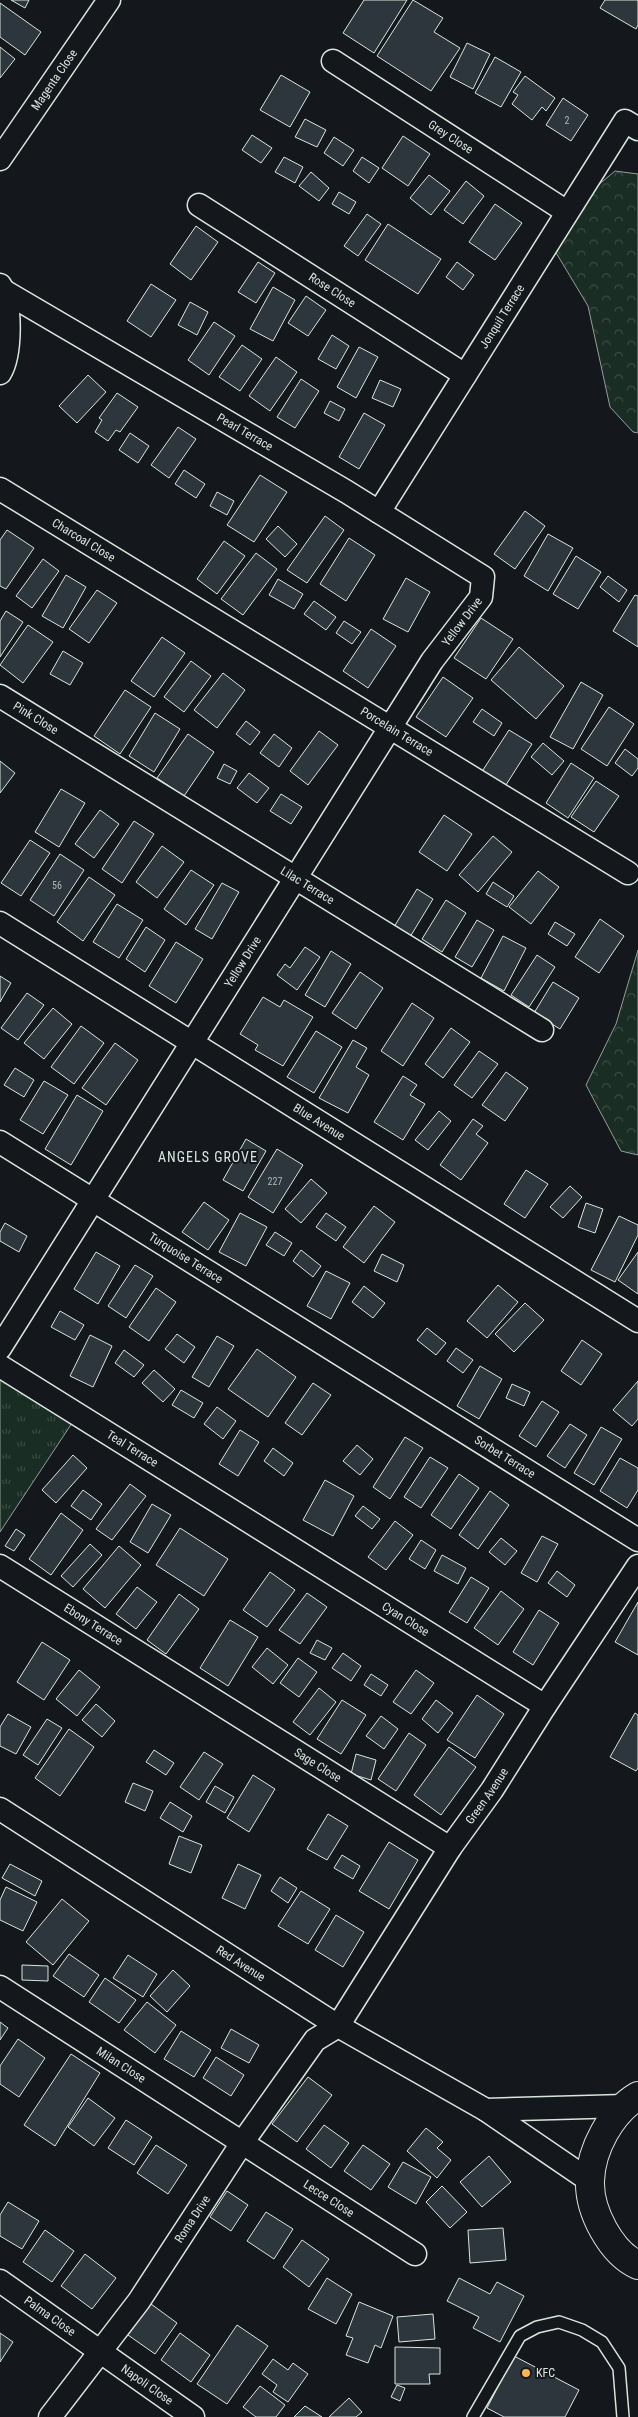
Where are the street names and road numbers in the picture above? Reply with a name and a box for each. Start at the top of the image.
street label: Magenta Close [28,46,80,113]
street label: Grey Close [426,117,476,157]
street label: Rose Close [306,270,359,310]
street label: Jonquil Terrace [477,282,528,351]
street label: Pearl Terrace [215,410,276,454]
street label: Charcoal Close [49,516,118,565]
street label: Yellow Drive [439,594,485,649]
street label: Pink Close [11,699,61,737]
street label: Porcelain Terrace [358,704,436,759]
street label: Lilac Terrace [278,864,337,907]
street label: Yellow Drive [221,934,264,990]
street label: Blue Avenue [291,1101,348,1144]
street label: Turquoise Terrace [146,1230,226,1286]
street label: Teal Terrace [104,1427,161,1470]
street label: Sorbet Terrace [472,1433,538,1481]
street label: Cyan Close [379,1599,432,1639]
street label: Ebony Terrace [61,1601,125,1648]
street label: Sage Close [292,1745,344,1785]
street label: Green Avenue [463,1765,511,1827]
street label: Red Avenue [214,1943,268,1985]
street label: Milan Close [94,2044,149,2086]
street label: Lecce Close [301,2177,357,2220]
street label: Roma Drive [172,2192,213,2245]
street label: Palma Close [22,2293,78,2339]
street label: Napoli Close [119,2362,176,2408]

